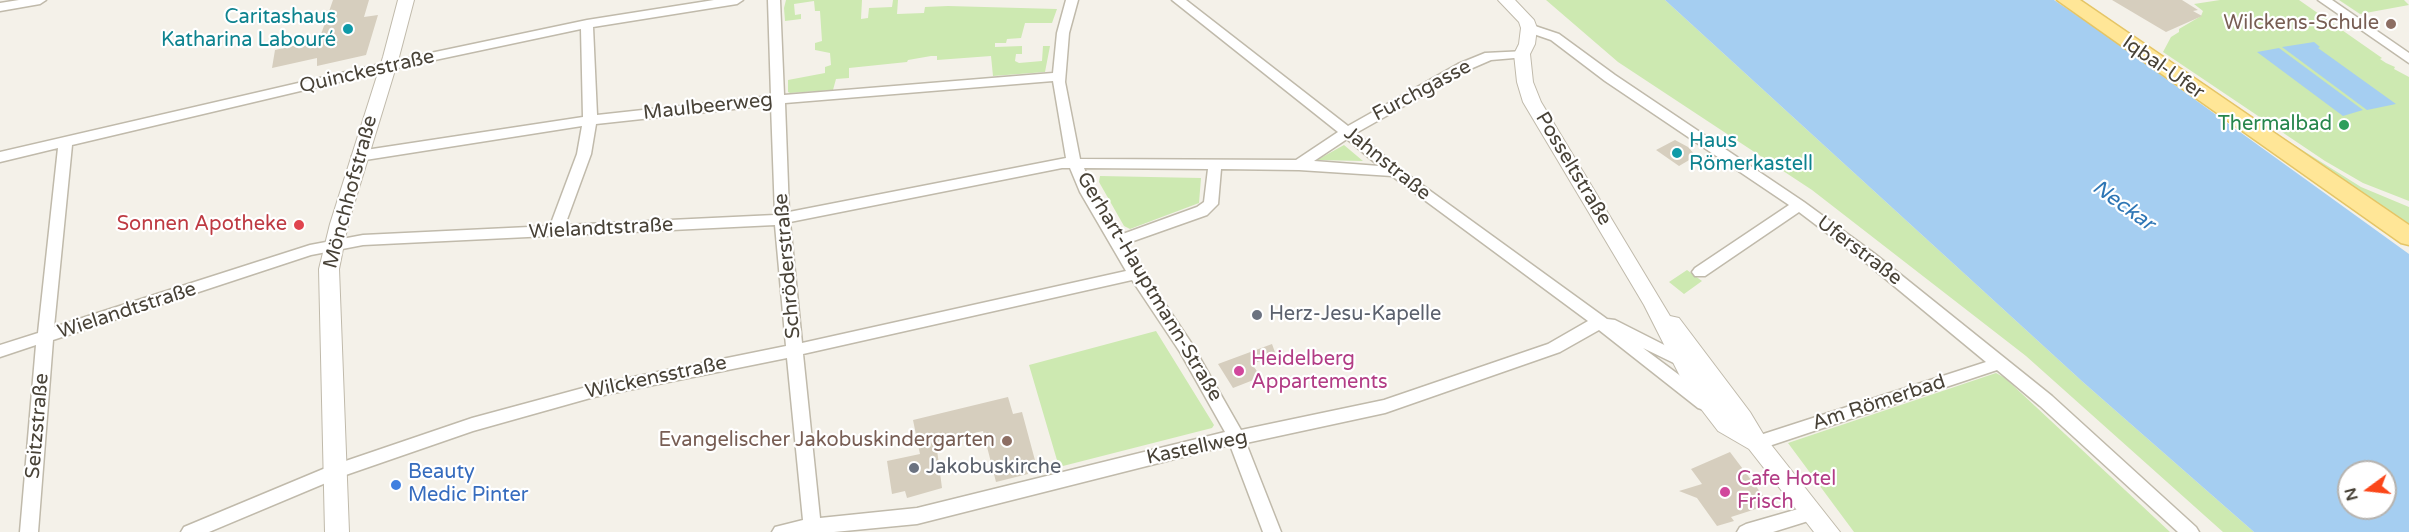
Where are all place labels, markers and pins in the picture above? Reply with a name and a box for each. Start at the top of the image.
place label: Caritashaus Katharina Labouré [161,6,336,53]
place label: Wilckens-Schule [2223,12,2379,36]
marker: Wilckens-Schule [2384,17,2398,31]
marker: Caritashaus Katharina Labouré [341,22,355,36]
place label: Thermalbad [2218,113,2332,137]
marker: Thermalbad [2337,118,2351,132]
place label: Haus Römerkastell [1689,130,1813,177]
marker: Haus Römerkastell [1670,146,1684,160]
place label: Sonnen Apotheke [117,213,287,237]
marker: Sonnen Apotheke [292,218,306,232]
place label: Herz-Jesu-Kapelle [1269,303,1441,327]
marker: Herz-Jesu-Kapelle [1250,308,1264,322]
place label: Heidelberg Appartements [1251,348,1388,395]
marker: Heidelberg Appartements [1232,364,1246,378]
place label: Evangelischer Jakobuskindergarten [658,429,995,453]
marker: Evangelischer Jakobuskindergarten [1000,434,1014,448]
place label: Jakobuskirche [926,456,1061,480]
place label: Beauty Medic Pinter [408,461,528,508]
marker: Jakobuskirche [907,461,921,475]
place label: Cafe Hotel Frisch [1737,468,1836,515]
marker: Beauty Medic Pinter [389,478,403,492]
marker: Cafe Hotel Frisch [1718,485,1732,499]

